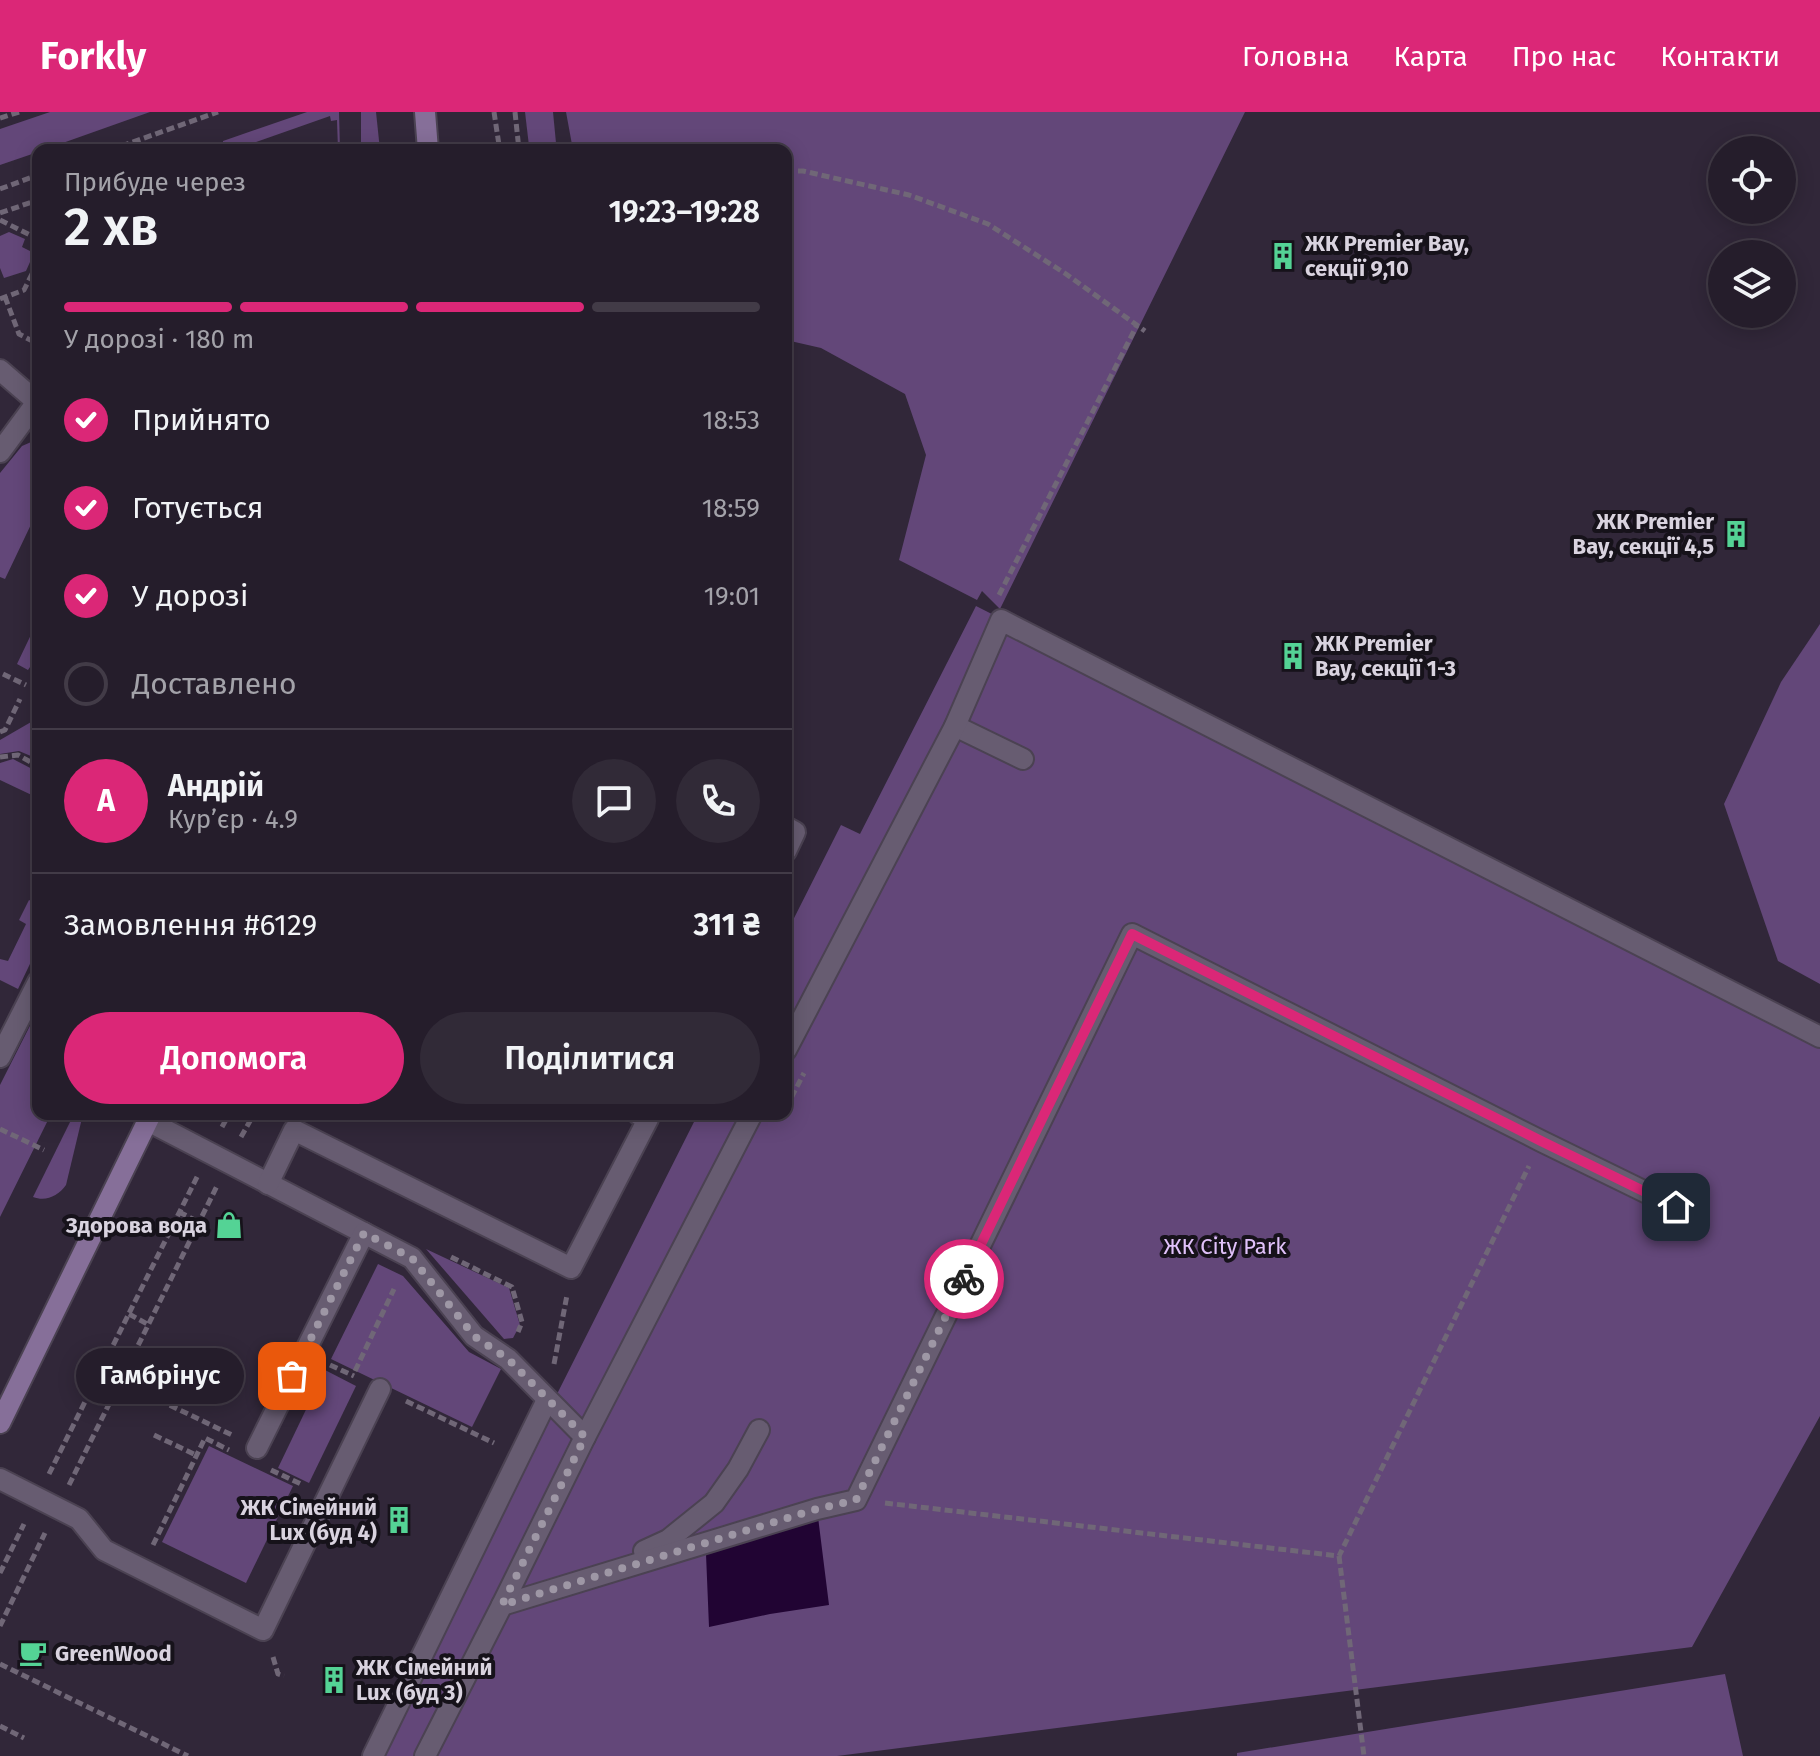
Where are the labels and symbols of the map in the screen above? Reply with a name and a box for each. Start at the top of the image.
place label: ЖК Premier Bay, секції 9,10 [1304,230,1469,282]
building icon: ЖК Premier Bay, секції 9,10 [1268,241,1298,271]
place label: ЖК Premier Bay, секції 4,5 [1573,508,1714,560]
building icon: ЖК Premier Bay, секції 4,5 [1721,519,1751,549]
place label: ЖК Premier Bay, секції 1-3 [1314,630,1456,682]
building icon: ЖК Premier Bay, секції 1-3 [1278,641,1308,671]
pin [1642,1173,1710,1241]
shop icon: Здорова вода [214,1210,244,1240]
place label: Здорова вода [65,1212,207,1239]
park label: ЖК City Park [1163,1233,1287,1260]
courier [924,1239,1004,1319]
pin [258,1342,326,1410]
callout: Гамбрінус [76,1348,244,1404]
place label: ЖК Сімейний Lux (буд 4) [239,1494,377,1546]
building icon: ЖК Сімейний Lux (буд 4) [384,1505,414,1535]
cafe icon: GreenWood [18,1638,48,1668]
place label: GreenWood [55,1640,172,1667]
place label: ЖК Сімейний Lux (буд 3) [355,1654,493,1706]
building icon: ЖК Сімейний Lux (буд 3) [319,1665,349,1695]

